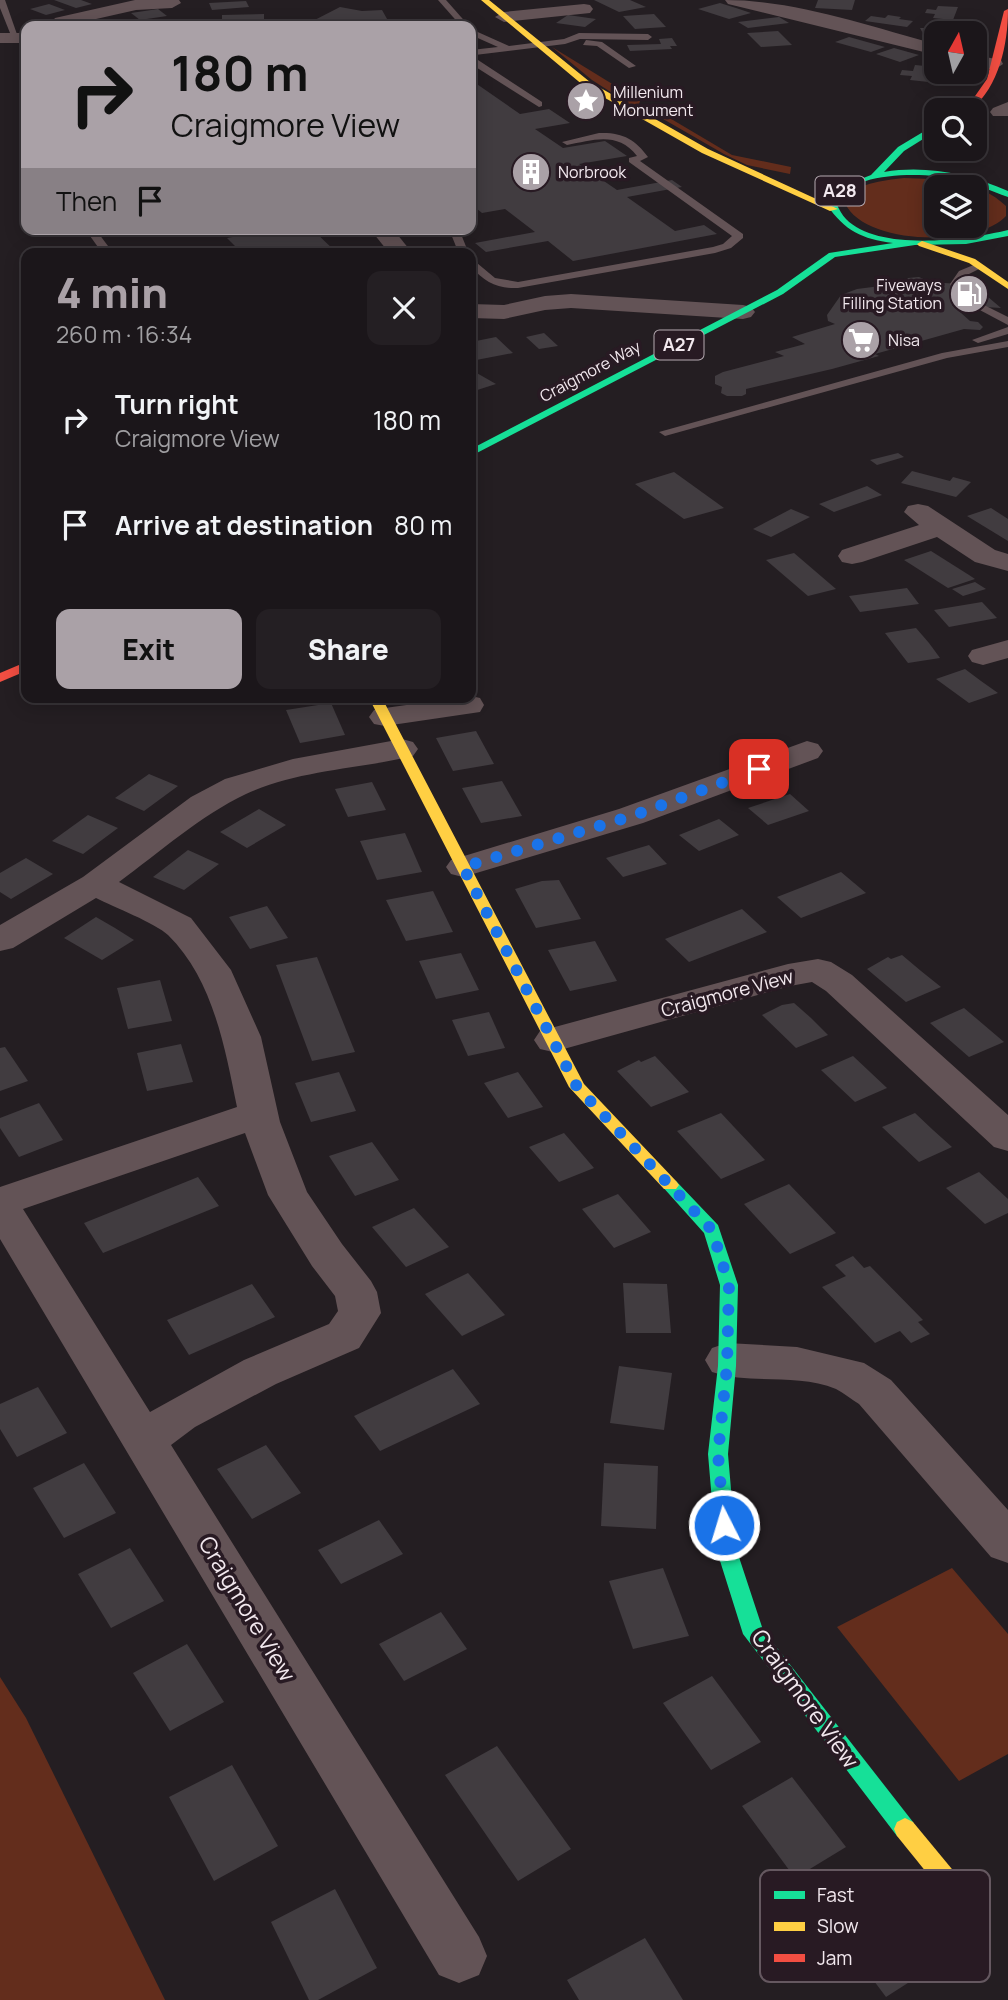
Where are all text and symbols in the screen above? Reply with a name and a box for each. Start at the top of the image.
north arrow [924,21,987,84]
map controls [924,21,987,238]
text: 180 m [171,39,309,106]
icon: right [56,49,147,140]
place icon: Millenium Monument [565,80,607,122]
place label: Millenium Monument [613,81,693,121]
button: search [924,98,987,161]
text: Craigmore View [171,103,400,147]
building icon: Norbrook [510,151,552,193]
place label: Norbrook [558,161,627,183]
button: layers [924,175,987,238]
road number: A28 [816,176,864,206]
icon: arrive [131,182,169,220]
text: Then [56,183,117,219]
text: 4 min [56,263,168,321]
button: close [367,271,441,345]
fuel station icon: Fiveways Filling Station [948,273,990,315]
place label: Fiveways Filling Station [843,274,942,314]
text: 260 m · 16:34 [56,318,192,350]
supermarket icon: Nisa [840,319,882,361]
place label: Nisa [888,329,920,351]
road number: A27 [654,330,704,360]
street label: Craigmore Way [536,335,645,407]
text: Turn right [115,386,239,422]
icon: right [56,401,94,439]
text: 180 m [373,402,441,438]
text: Craigmore View [115,422,280,454]
icon: arrive [56,506,94,544]
text: Arrive at destination [115,507,373,543]
text: 80 m [394,507,452,543]
button: Exit [56,609,242,689]
button: Share [256,609,441,689]
pin [729,739,789,799]
icon: arrive [740,750,778,788]
street label: Craigmore View [658,963,796,1023]
position arrow [687,1488,761,1562]
street label: Craigmore View [192,1530,304,1688]
street label: Craigmore View [744,1622,867,1775]
legend [760,1870,990,1982]
text: Fast [817,1882,854,1908]
text: Slow [817,1913,859,1939]
text: Jam [817,1945,852,1971]

